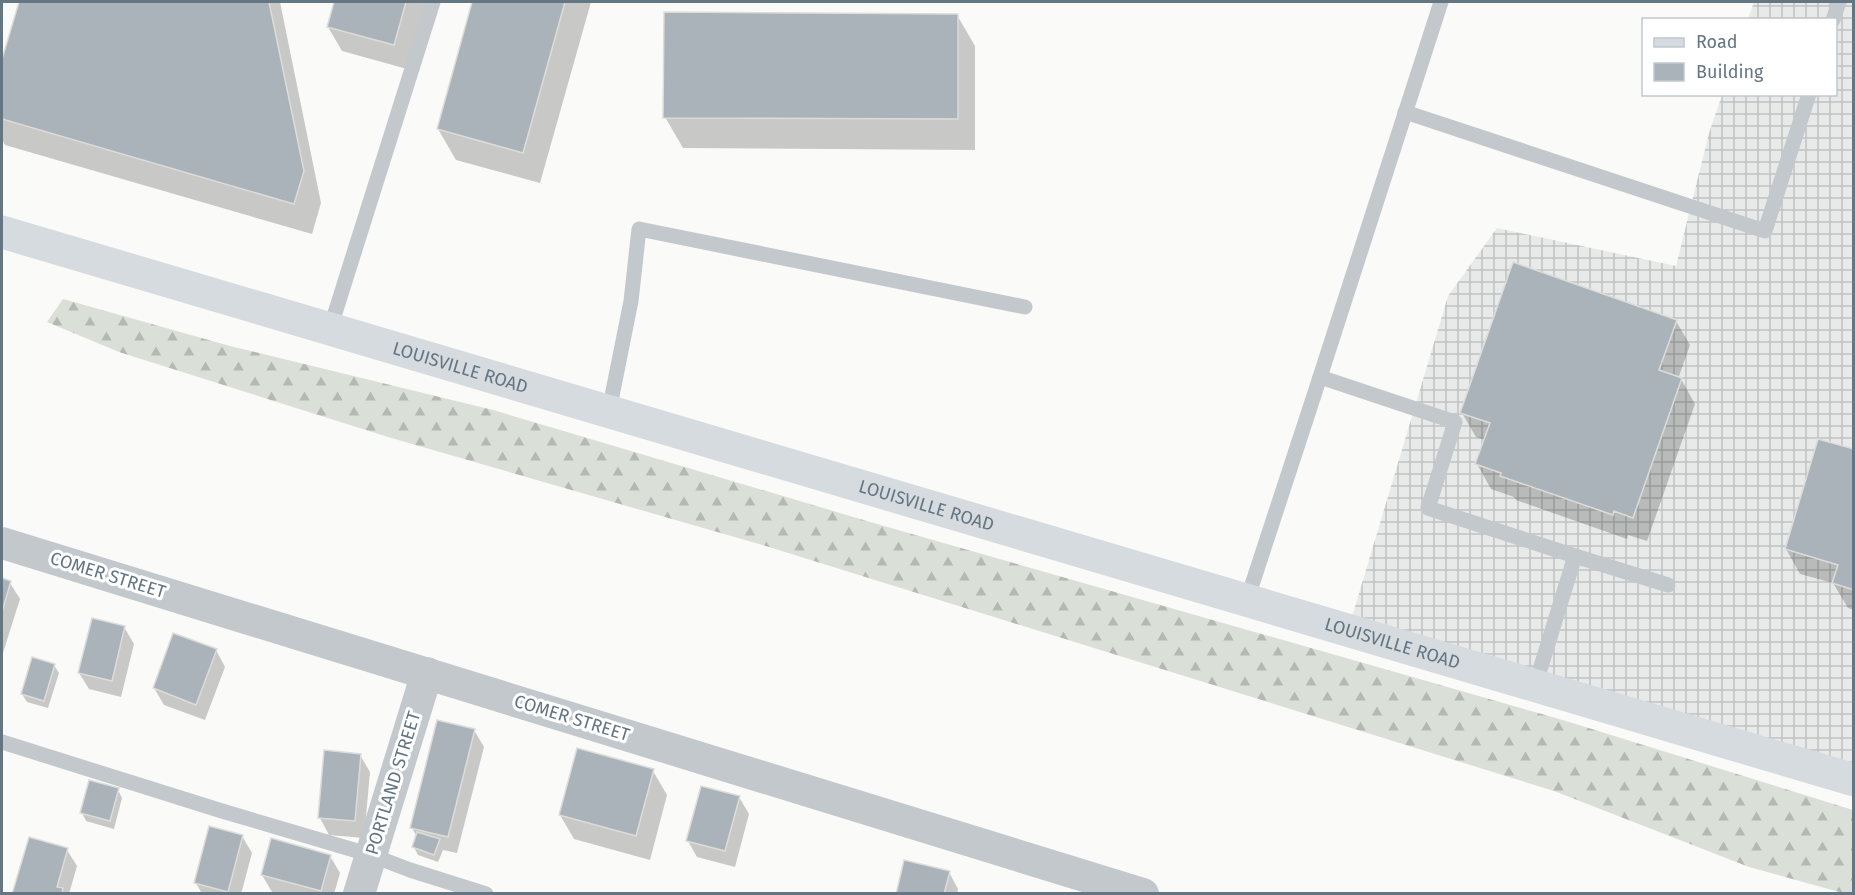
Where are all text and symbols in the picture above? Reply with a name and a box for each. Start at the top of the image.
legend [1642,18,1837,96]
text: Road [1696,31,1738,53]
text: Building [1696,61,1764,83]
street label: LOUISVILLE ROAD [390,337,531,398]
street label: LOUISVILLE ROAD [856,475,997,536]
street label: COMER STREET [48,547,169,603]
street label: LOUISVILLE ROAD [1322,613,1463,674]
street label: COMER STREET [512,690,633,746]
street label: PORTLAND STREET [361,708,425,857]

